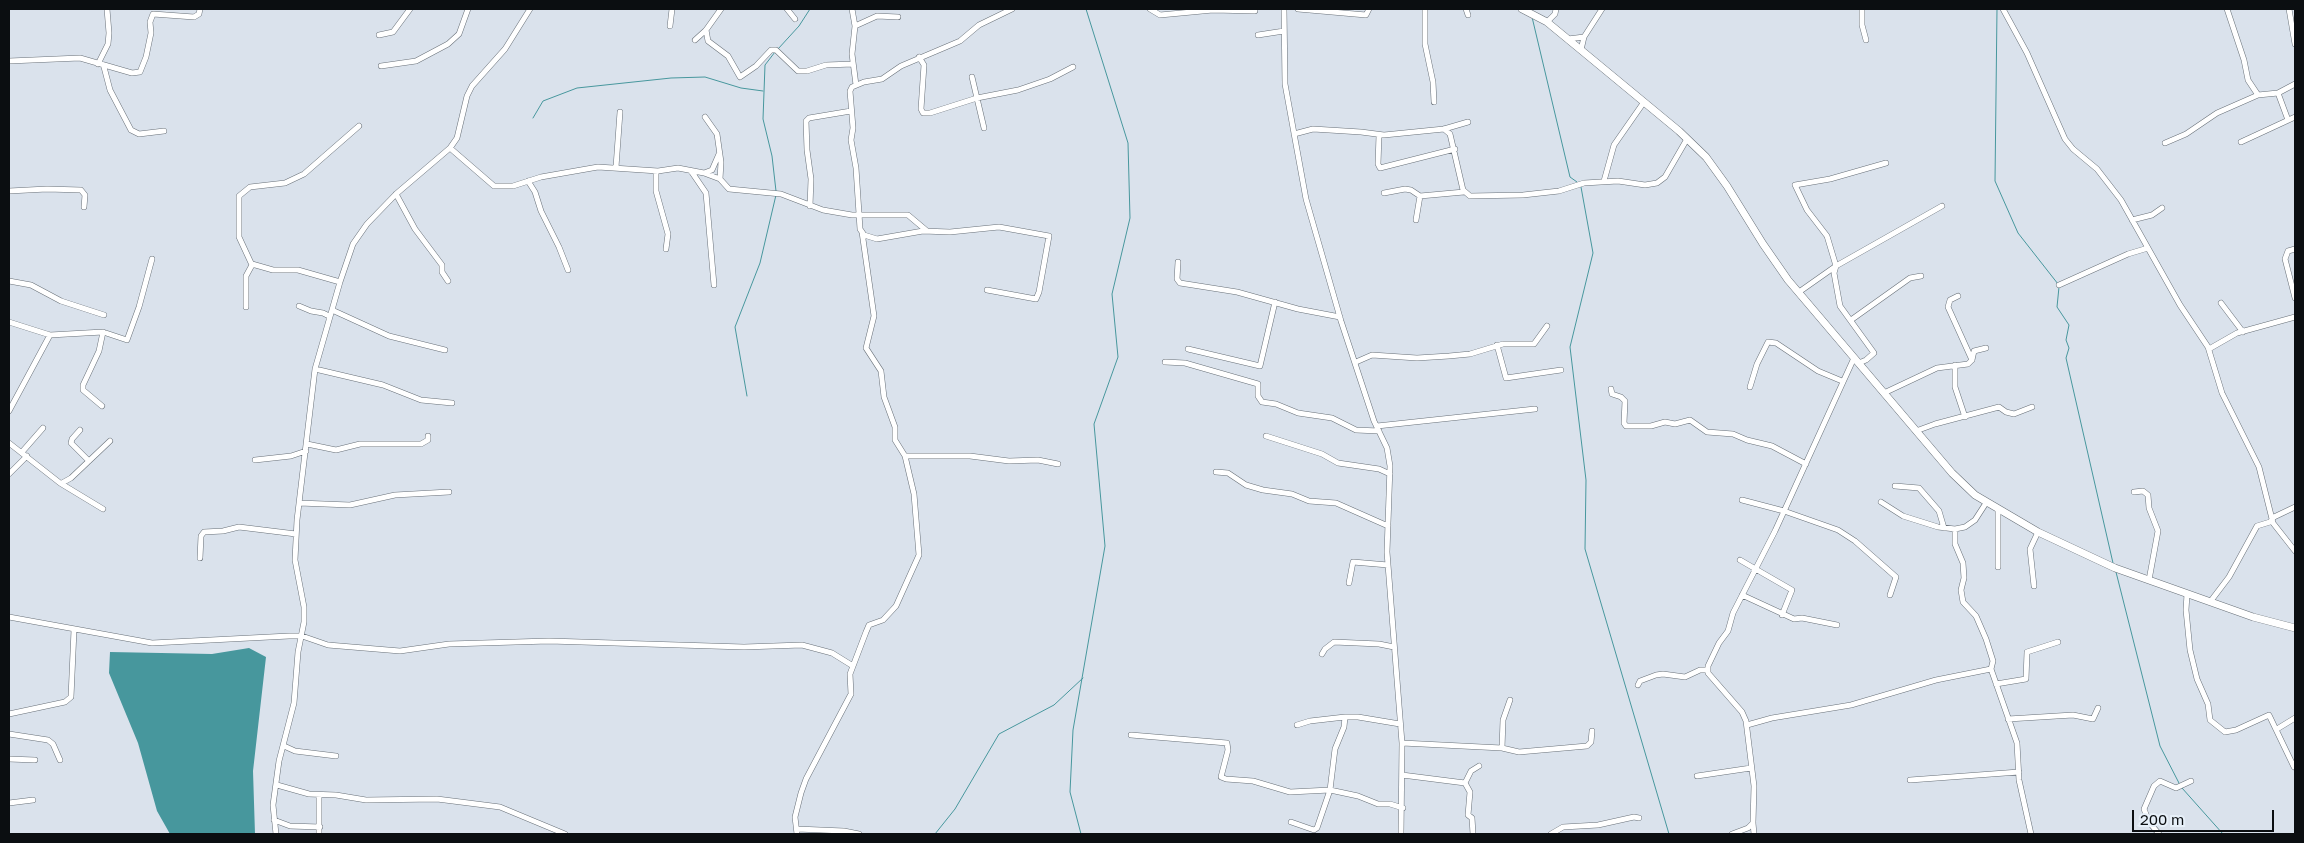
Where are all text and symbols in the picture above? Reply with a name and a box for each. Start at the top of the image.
scale bar [2134,800,2276,832]
text: 200 m [2140,810,2184,828]

